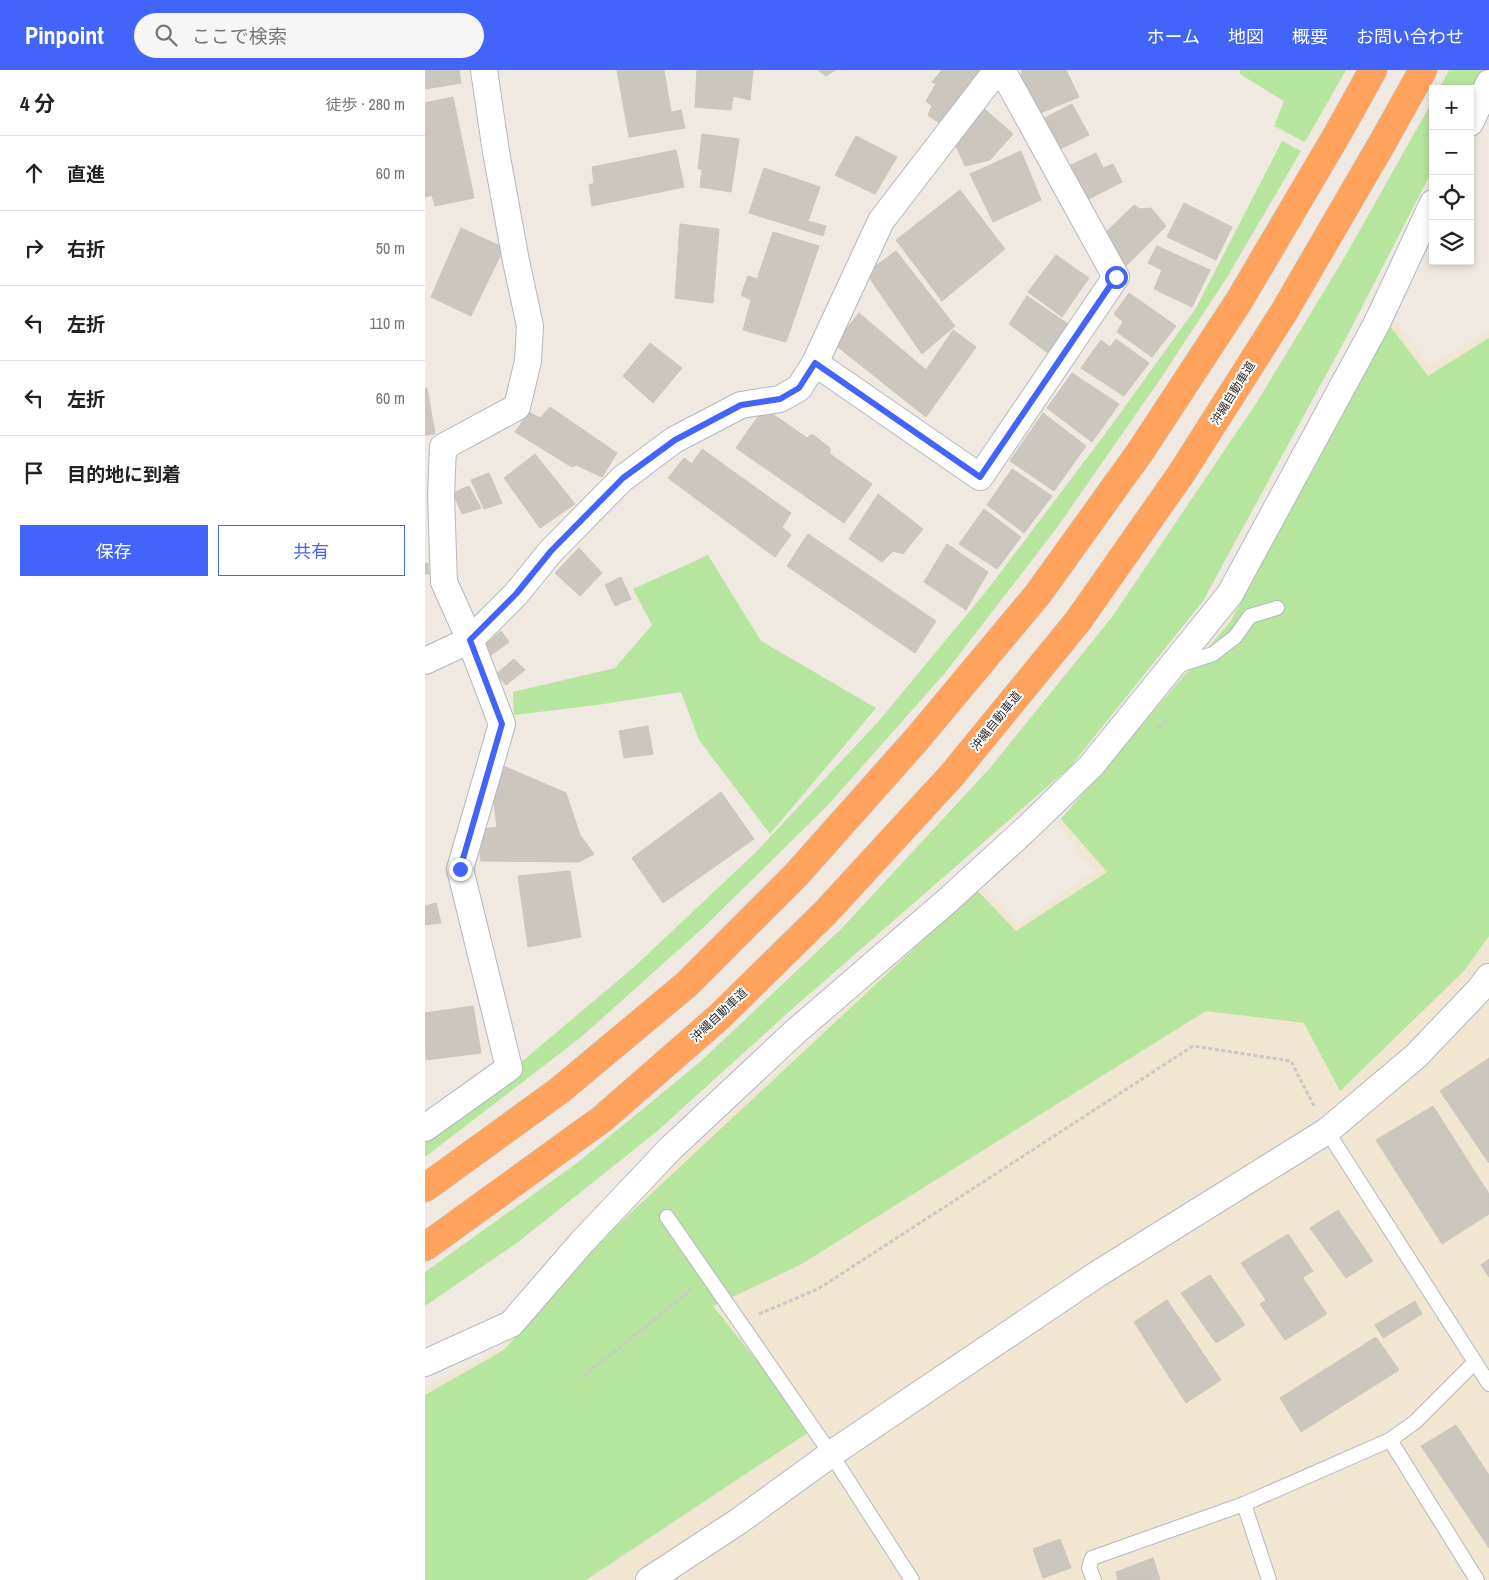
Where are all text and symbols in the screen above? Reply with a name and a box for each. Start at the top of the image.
search box [134,13,484,58]
text: Pinpoint [25,19,104,51]
icon: search [152,21,180,49]
text: ここで検索 [192,23,287,49]
text: ホーム [1147,24,1200,49]
text: 地図 [1228,24,1264,49]
text: 概要 [1292,24,1328,49]
text: お問い合わせ [1356,24,1464,49]
map controls [1429,85,1474,265]
button: + [1429,85,1474,130]
text: 4 分 [20,89,55,118]
text: 徒歩 · 280 m [326,93,405,115]
button: − [1429,130,1474,175]
icon: ahead [20,159,48,187]
text: 直進 [67,161,105,187]
text: 60 m [376,162,405,184]
button: locate [1429,175,1474,220]
button: layers [1429,220,1474,265]
icon: right [20,234,48,262]
text: 右折 [67,236,105,262]
text: 50 m [376,237,405,259]
route start [1105,266,1128,289]
icon: left [20,309,48,337]
text: 左折 [67,311,105,337]
text: 110 m [369,312,405,334]
street label: 沖縄自動車道 [1207,358,1259,428]
icon: left [20,384,48,412]
text: 左折 [67,386,105,412]
text: 60 m [376,387,405,409]
icon: arrive [20,459,48,487]
text: 目的地に到着 [67,461,181,487]
button: 保存 [20,525,208,576]
button: 共有 [218,525,405,576]
street label: 沖縄自動車道 [967,688,1025,754]
route end [449,858,472,881]
street label: 沖縄自動車道 [687,985,751,1045]

